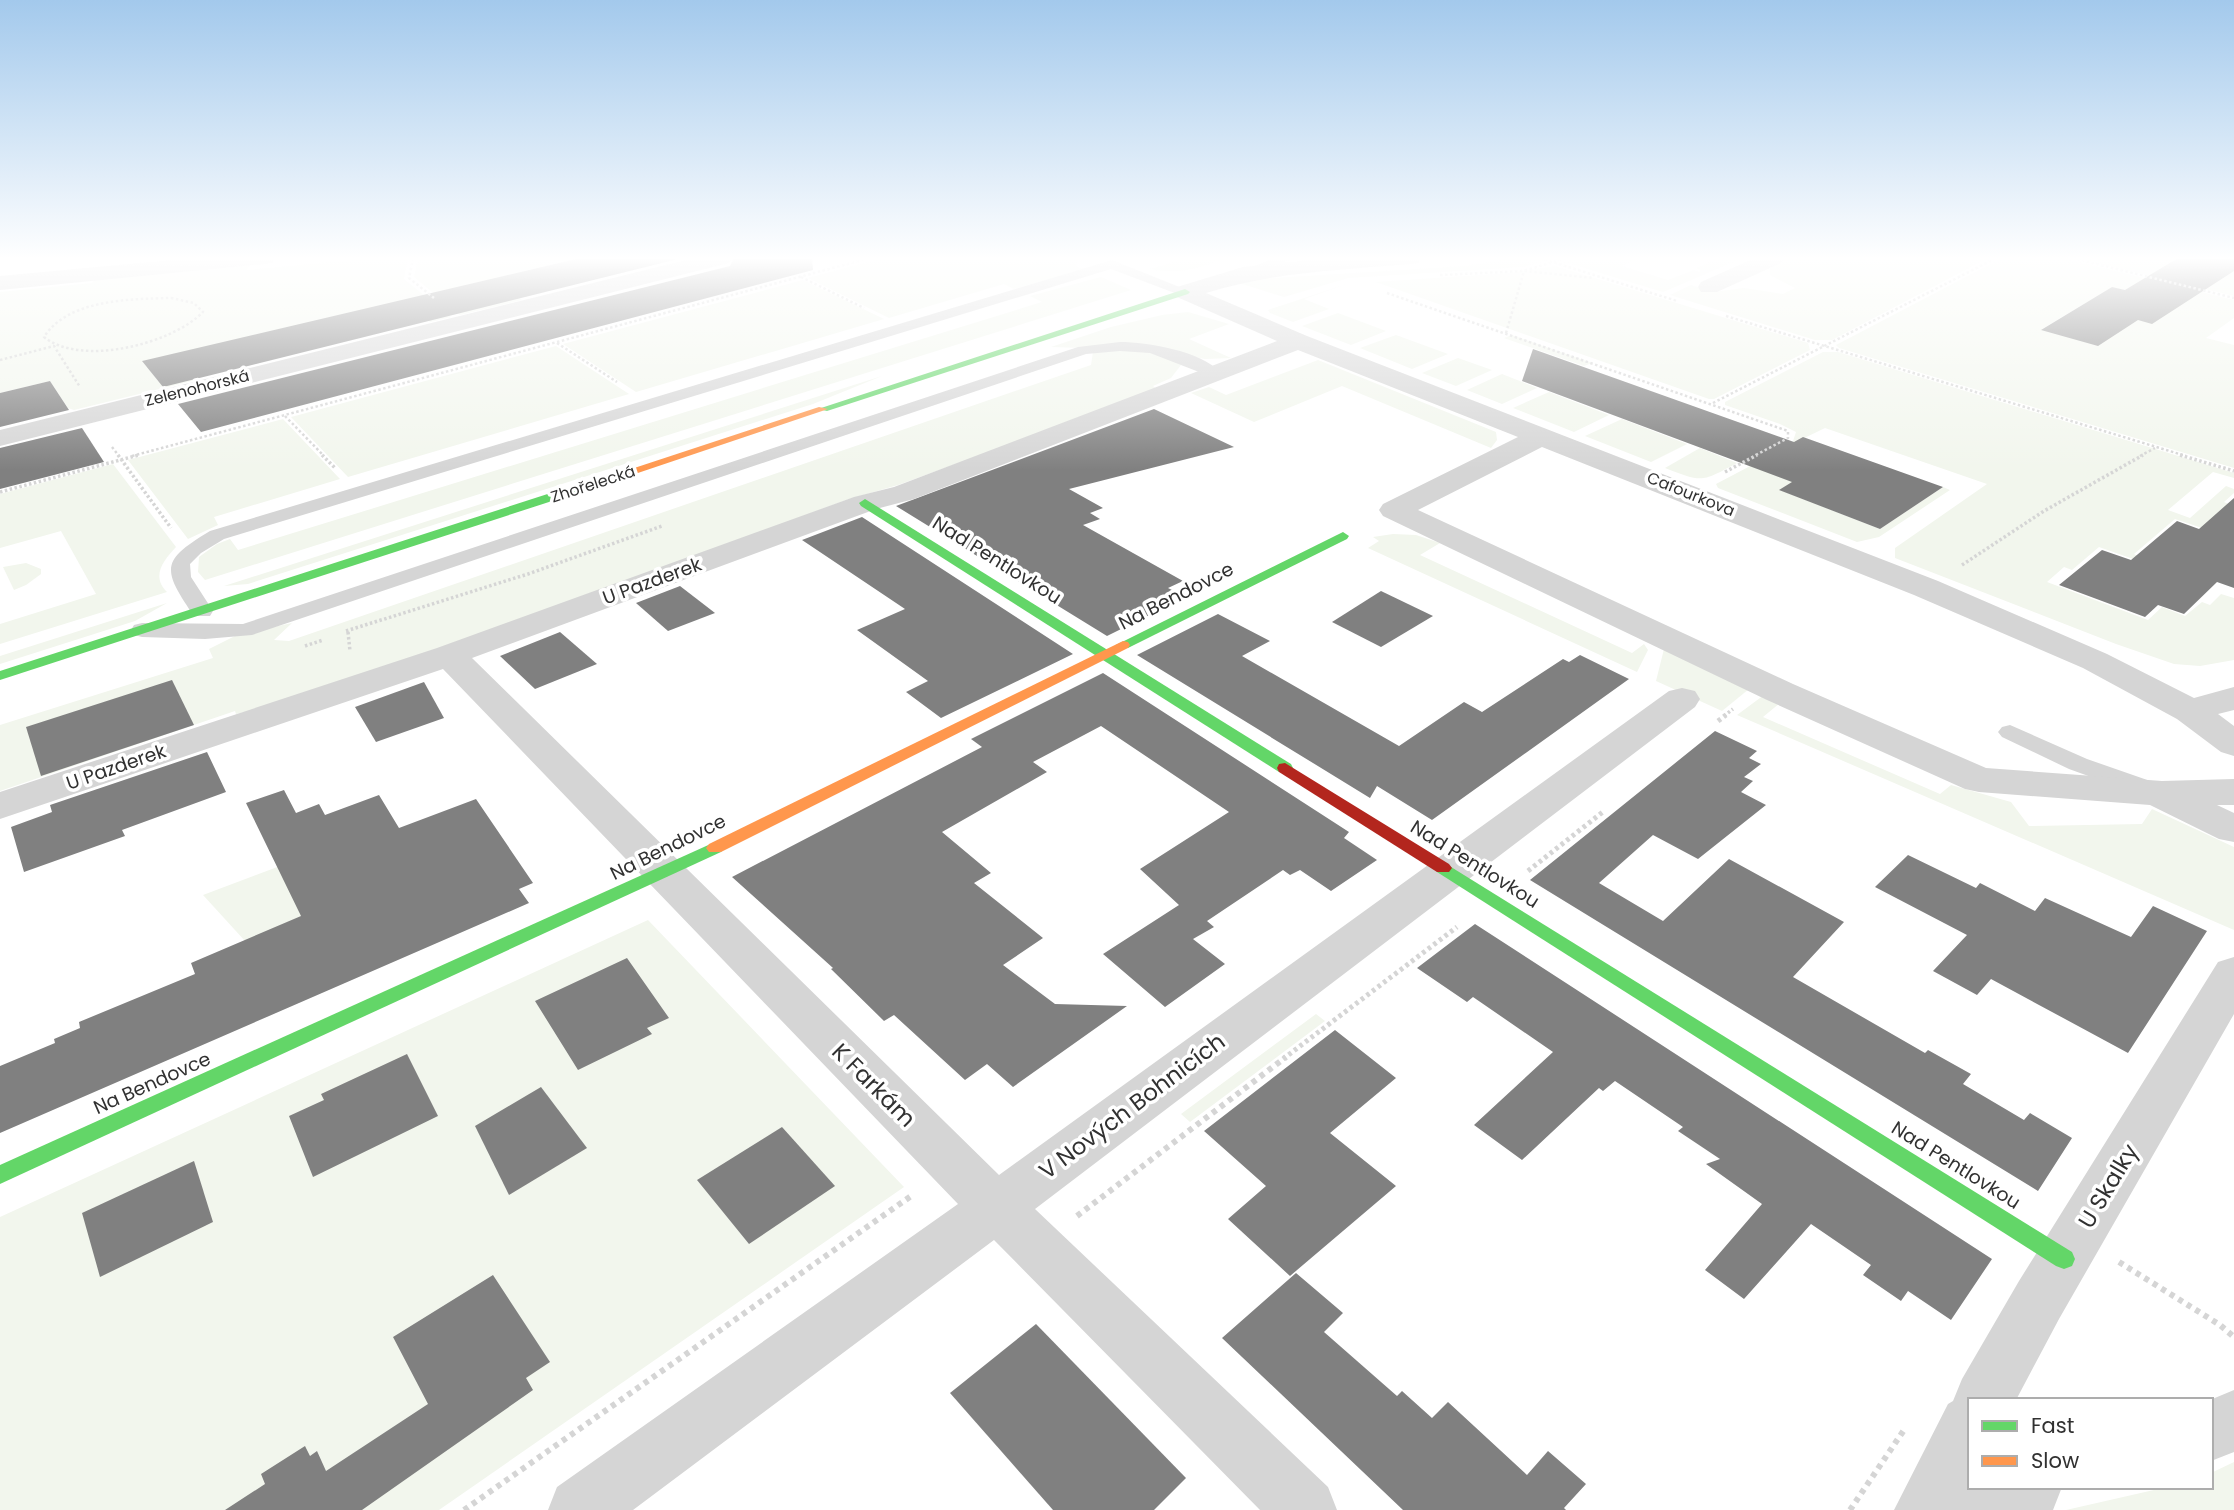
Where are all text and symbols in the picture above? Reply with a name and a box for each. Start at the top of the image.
street label: Zelenohorská [142,364,252,412]
street label: Zhořelecká [548,460,638,508]
street label: Cafourkova [1644,466,1738,522]
street label: Nad Pentlovkou [927,509,1067,611]
street label: U Pazderek [599,551,706,611]
street label: Na Bendovce [1114,555,1238,637]
street label: U Pazderek [63,737,170,797]
street label: Na Bendovce [606,807,730,887]
street label: Nad Pentlovkou [1405,813,1545,915]
street label: V Nových Bohnicích [1032,1025,1232,1187]
street label: K Farkám [825,1036,923,1134]
street label: Na Bendovce [89,1045,215,1121]
street label: Nad Pentlovkou [1886,1114,2026,1216]
street label: U Skalky [2070,1138,2146,1234]
legend [1968,1398,2213,1489]
text: Fast [2031,1411,2074,1440]
text: Slow [2031,1446,2079,1475]

